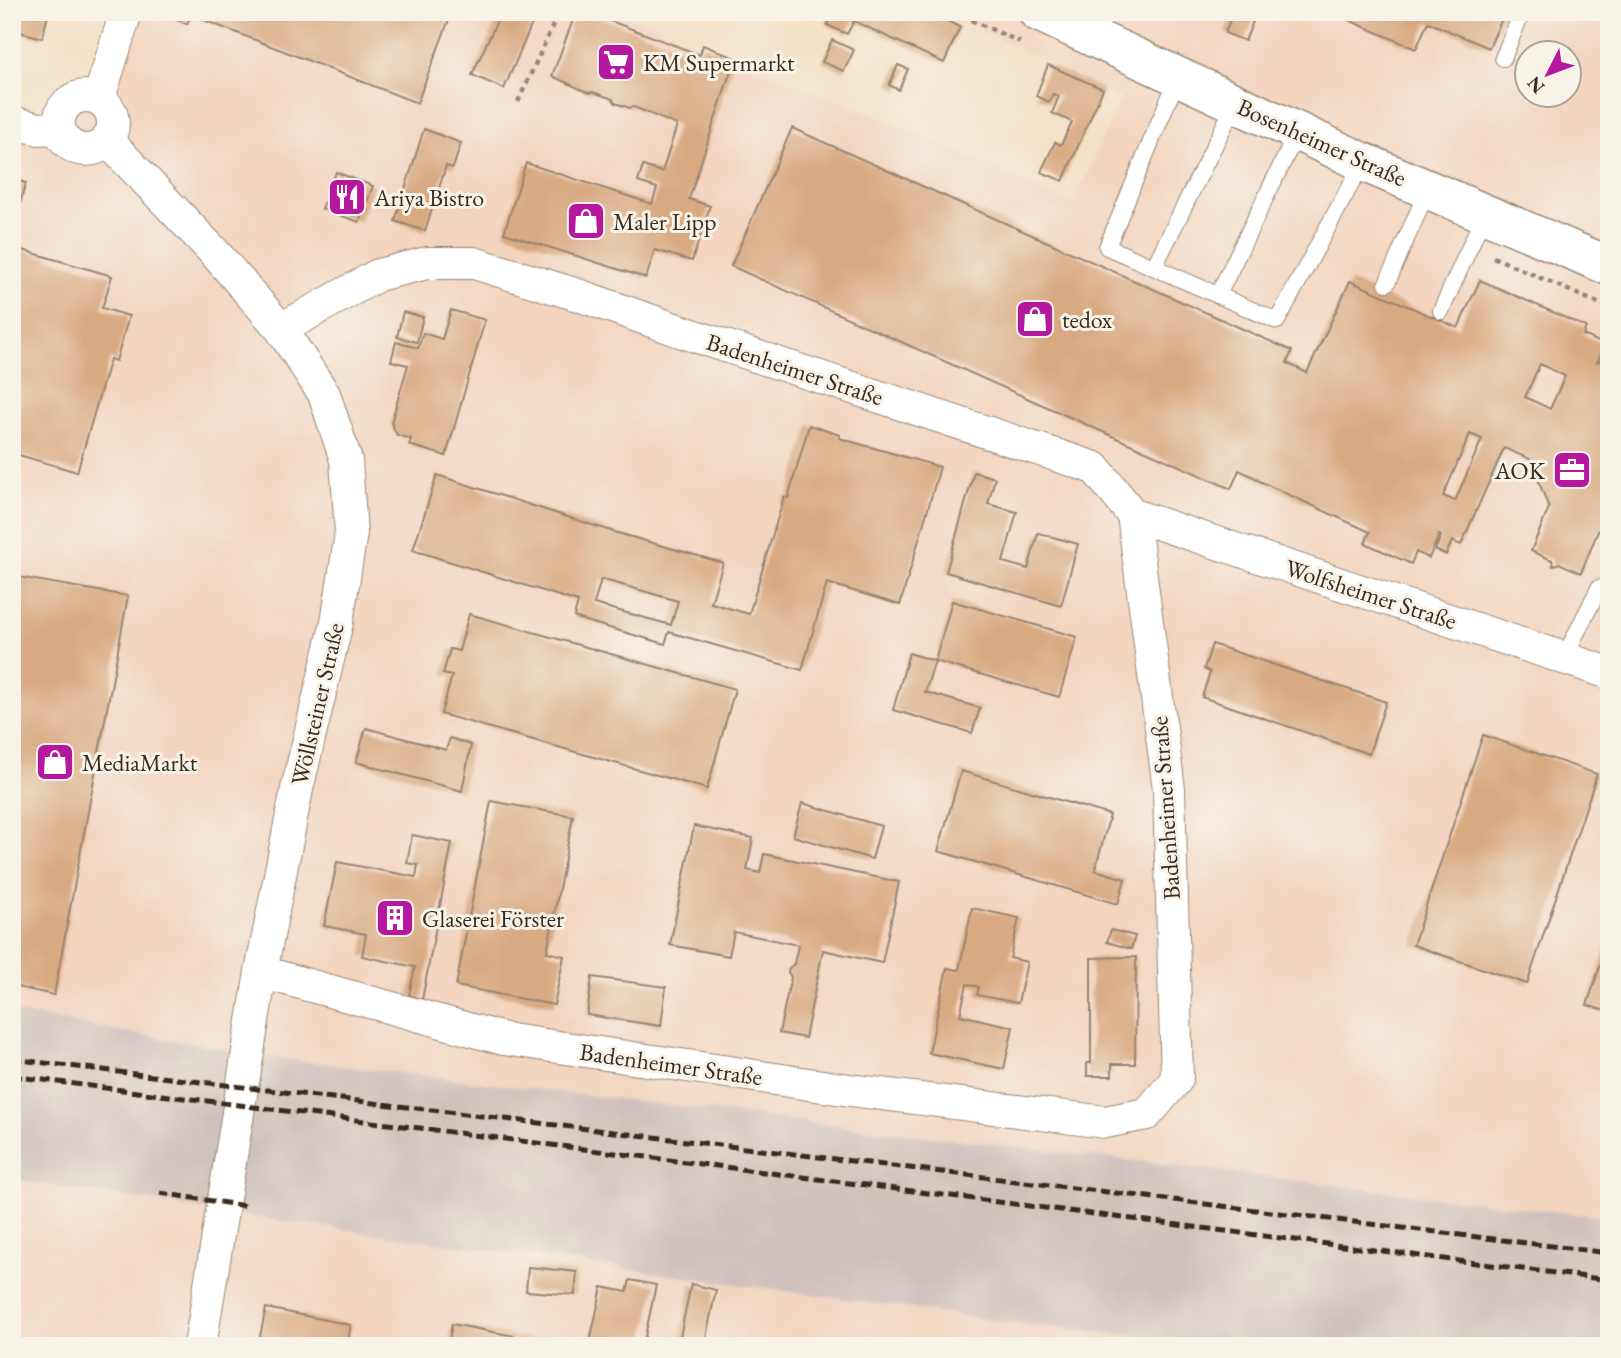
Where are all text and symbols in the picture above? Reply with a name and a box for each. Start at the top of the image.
north arrow [1512,38,1582,108]
supermarket icon: KM Supermarkt [595,41,637,83]
place label: KM Supermarkt [643,47,795,78]
text: N [1521,70,1550,99]
street label: Bosenheimer Straße [1233,91,1411,193]
restaurant icon: Ariya Bistro [326,176,368,218]
place label: Ariya Bistro [373,182,484,213]
shop icon: Maler Lipp [565,200,607,242]
place label: Maler Lipp [613,206,716,237]
shop icon: tedox [1014,298,1056,340]
place label: tedox [1062,304,1113,335]
street label: Badenheimer Straße [703,326,887,412]
office icon: AOK [1551,449,1593,491]
place label: AOK [1493,455,1546,486]
street label: Wolfsheimer Straße [1281,552,1461,636]
street label: Wöllsteiner Straße [283,620,351,788]
street label: Badenheimer Straße [1143,715,1187,901]
shop icon: MediaMarkt [34,741,76,783]
place label: MediaMarkt [82,747,198,778]
building icon: Glaserei Förster [374,897,416,939]
place label: Glaserei Förster [422,903,564,934]
street label: Badenheimer Straße [578,1036,764,1092]

